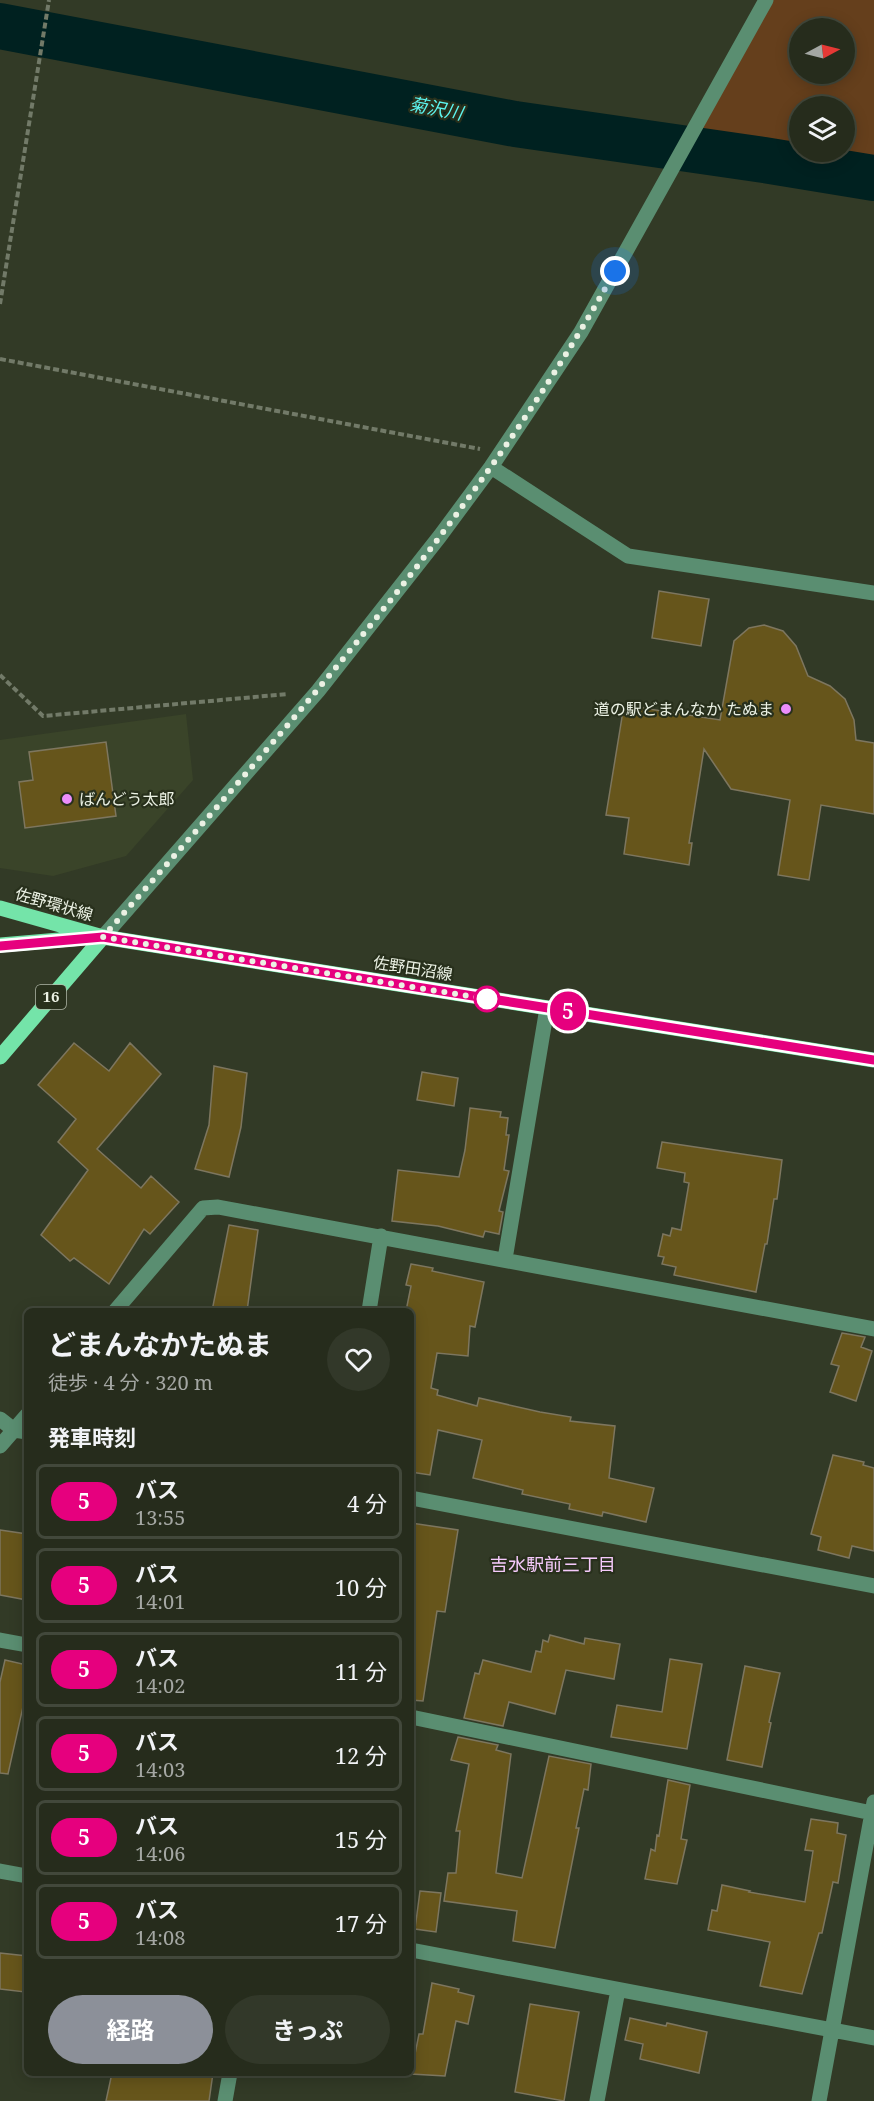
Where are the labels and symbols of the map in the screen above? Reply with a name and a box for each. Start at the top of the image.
north arrow [789,18,855,84]
water label: 菊沢川 [407,91,467,125]
your location [600,256,630,286]
place label: 道の駅どまんなか たぬま [594,698,774,720]
marker: 道の駅どまんなか たぬま [779,702,793,716]
place label: ばんどう太郎 [79,788,175,810]
marker: ばんどう太郎 [60,792,74,806]
street label: 佐野環状線 [13,882,95,926]
street label: 佐野田沼線 [372,951,454,985]
road number: 16 [36,985,66,1009]
unlabelled marker [474,986,500,1012]
line badge: 5 [548,992,588,1030]
district label: 吉水駅前三丁目 [490,1552,616,1576]

